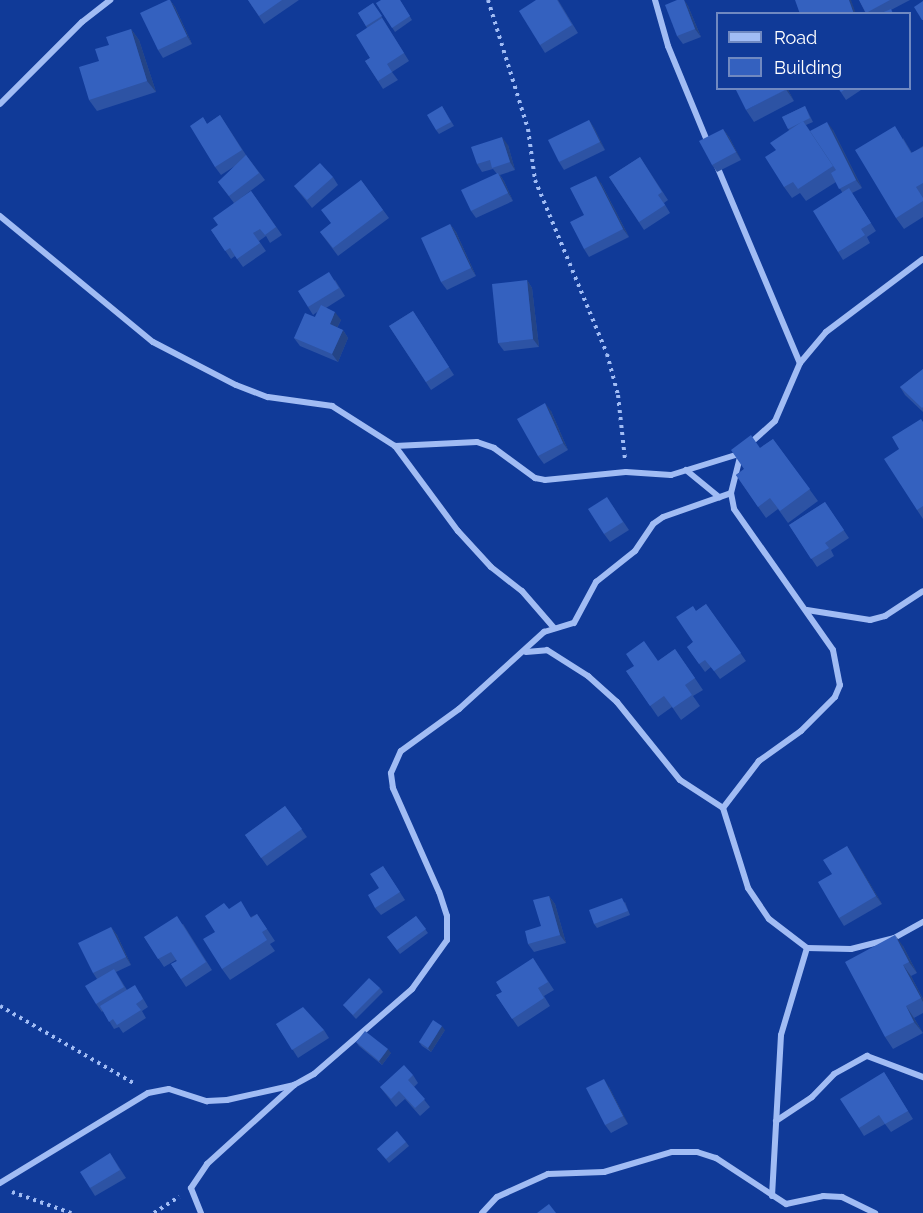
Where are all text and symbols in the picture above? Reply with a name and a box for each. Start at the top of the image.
legend [716,12,911,90]
text: Road [774,27,817,48]
text: Building [774,57,842,78]

